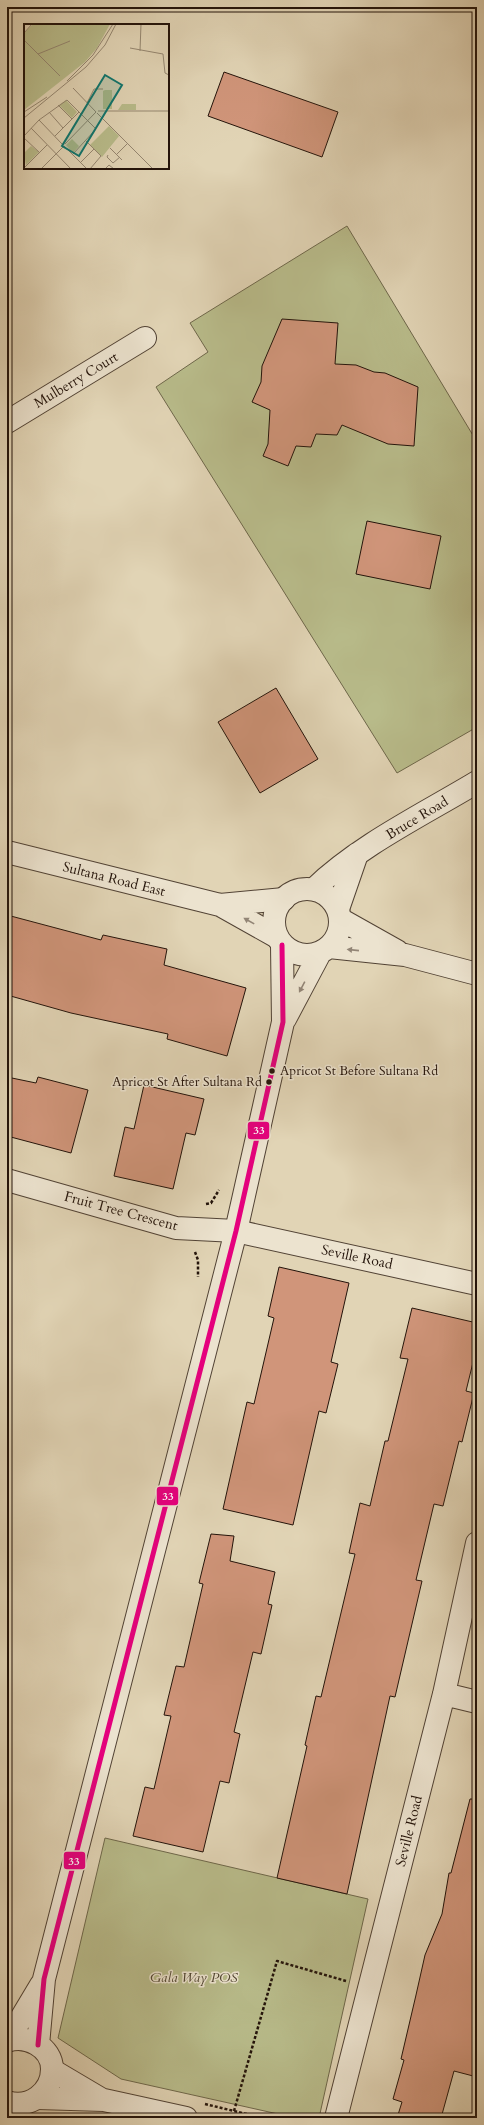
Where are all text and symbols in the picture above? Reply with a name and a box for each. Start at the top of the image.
inset map [24,24,169,169]
street label: Mulberry Court [30,347,122,413]
street label: Bruce Road [382,792,452,844]
street label: Sultana Road East [61,857,168,901]
one-way arrow [243,917,255,924]
one-way arrow [347,947,359,953]
one-way arrow [298,981,305,993]
place label: Apricot St Before Sultana Rd [280,1062,438,1080]
marker: Apricot St Before Sultana Rd [267,1066,277,1076]
place label: Apricot St After Sultana Rd [112,1073,262,1091]
marker: Apricot St After Sultana Rd [264,1077,274,1087]
line badge: 33 [247,1121,270,1140]
text: 33 [253,1123,265,1138]
street label: Fruit Tree Crescent [62,1187,180,1235]
street label: Seville Road [320,1240,395,1274]
line badge: 33 [156,1486,179,1506]
text: 33 [162,1489,174,1504]
street label: Seville Road [391,1793,427,1868]
line badge: 33 [63,1851,86,1870]
text: 33 [68,1854,80,1869]
park label: Gala Way POS [150,1968,238,1987]

